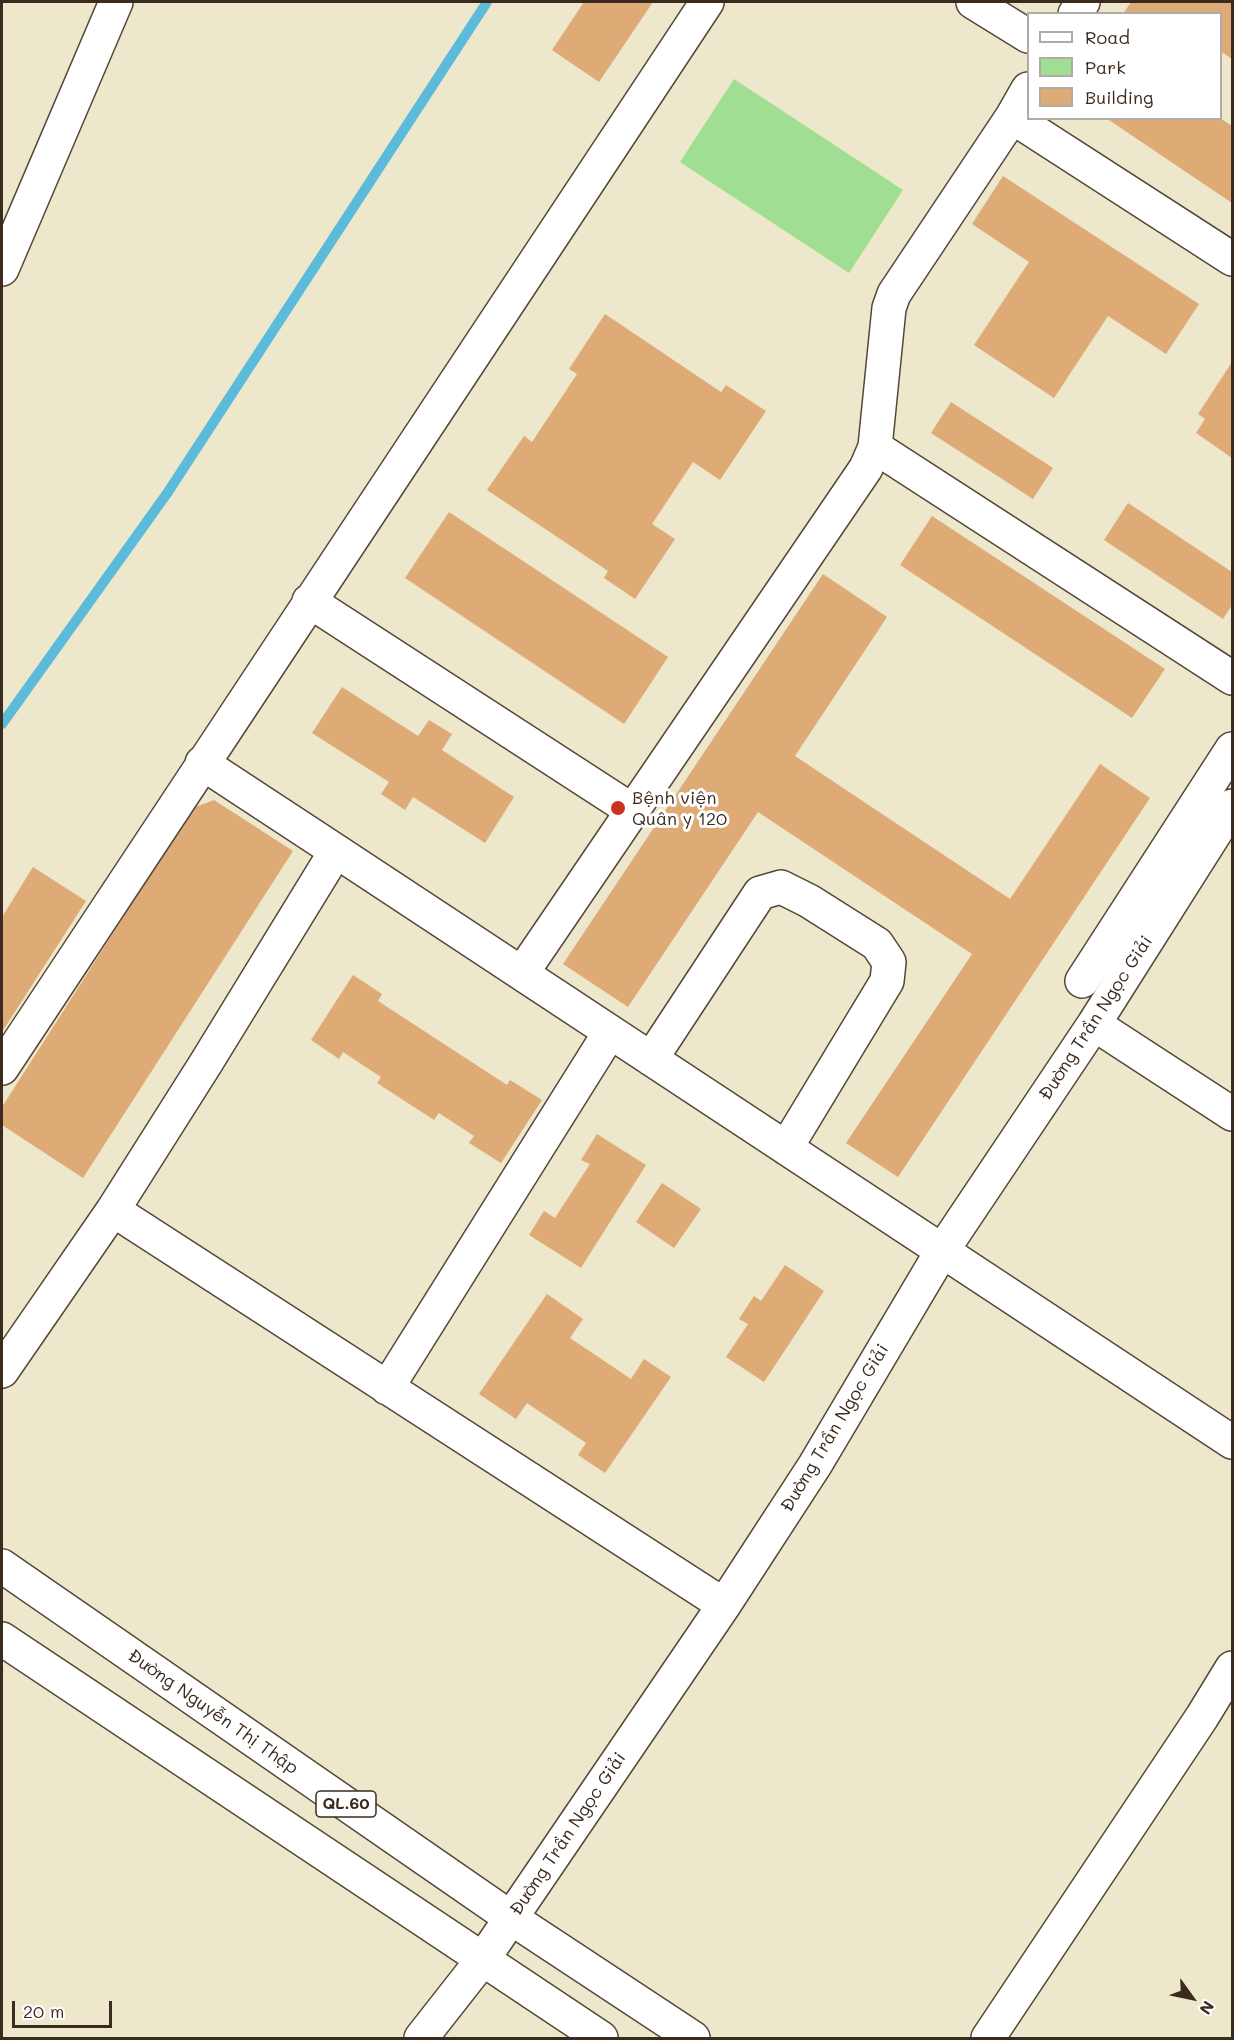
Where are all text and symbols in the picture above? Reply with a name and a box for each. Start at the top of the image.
legend [1027,12,1222,120]
text: Road [1085,25,1130,49]
text: Park [1085,55,1126,79]
text: Building [1085,85,1153,109]
place label: Bệnh viện Quân y 120 [632,787,727,830]
marker: Bệnh viện Quân y 120 [609,799,627,817]
street label: Đường Trần Ngọc Giải [1035,932,1157,1104]
street label: Đường Trần Ngọc Giải [776,1340,894,1516]
street label: Đường Nguyễn Thị Thập [123,1645,303,1779]
street label: Đường Trần Ngọc Giải [505,1748,631,1920]
road number: QL.60 [316,1791,376,1817]
north arrow [1162,1968,1222,2028]
scale bar [15,1989,116,2027]
text: N [1195,1997,1220,2019]
text: 20 m [23,1999,64,2023]

